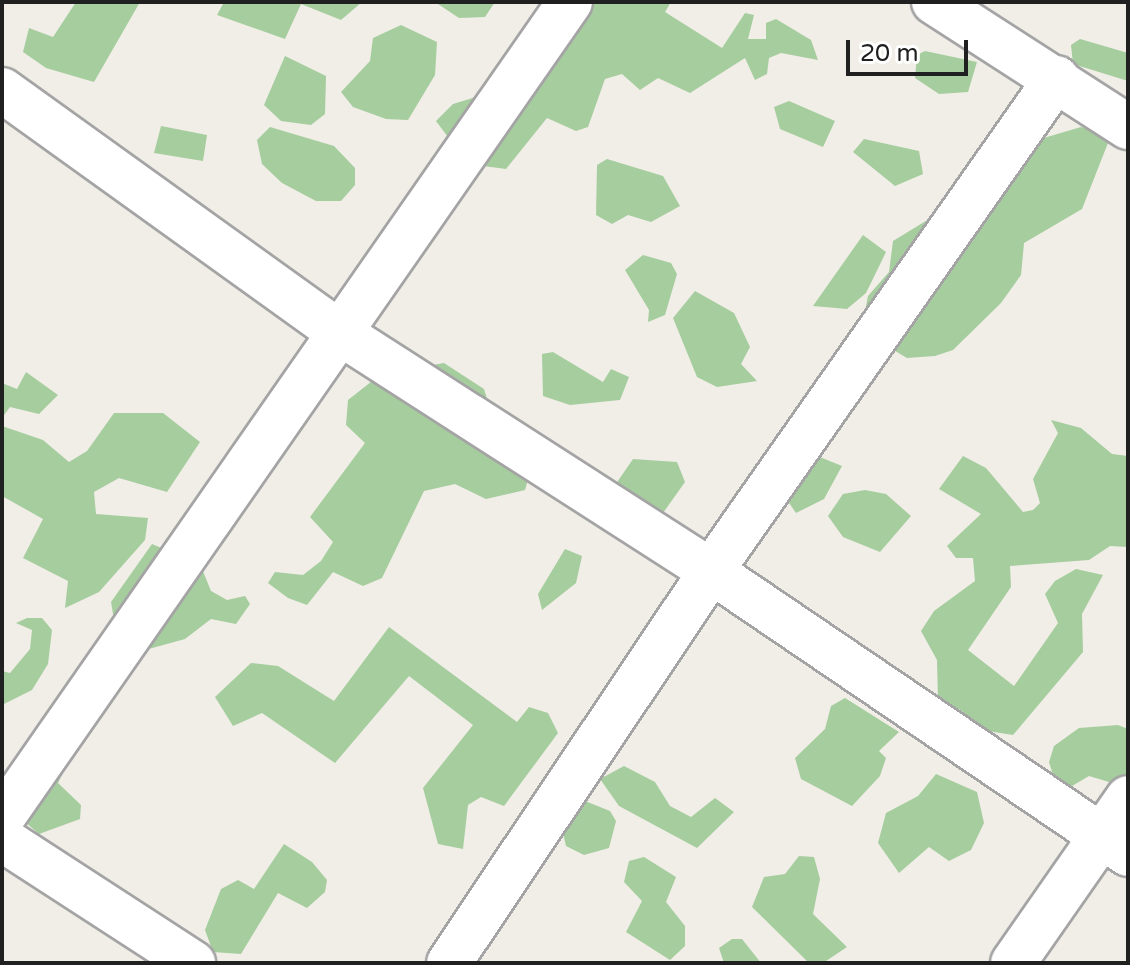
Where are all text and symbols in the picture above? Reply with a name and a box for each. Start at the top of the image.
scale bar [850,24,972,74]
text: 20 m [860,39,918,68]

